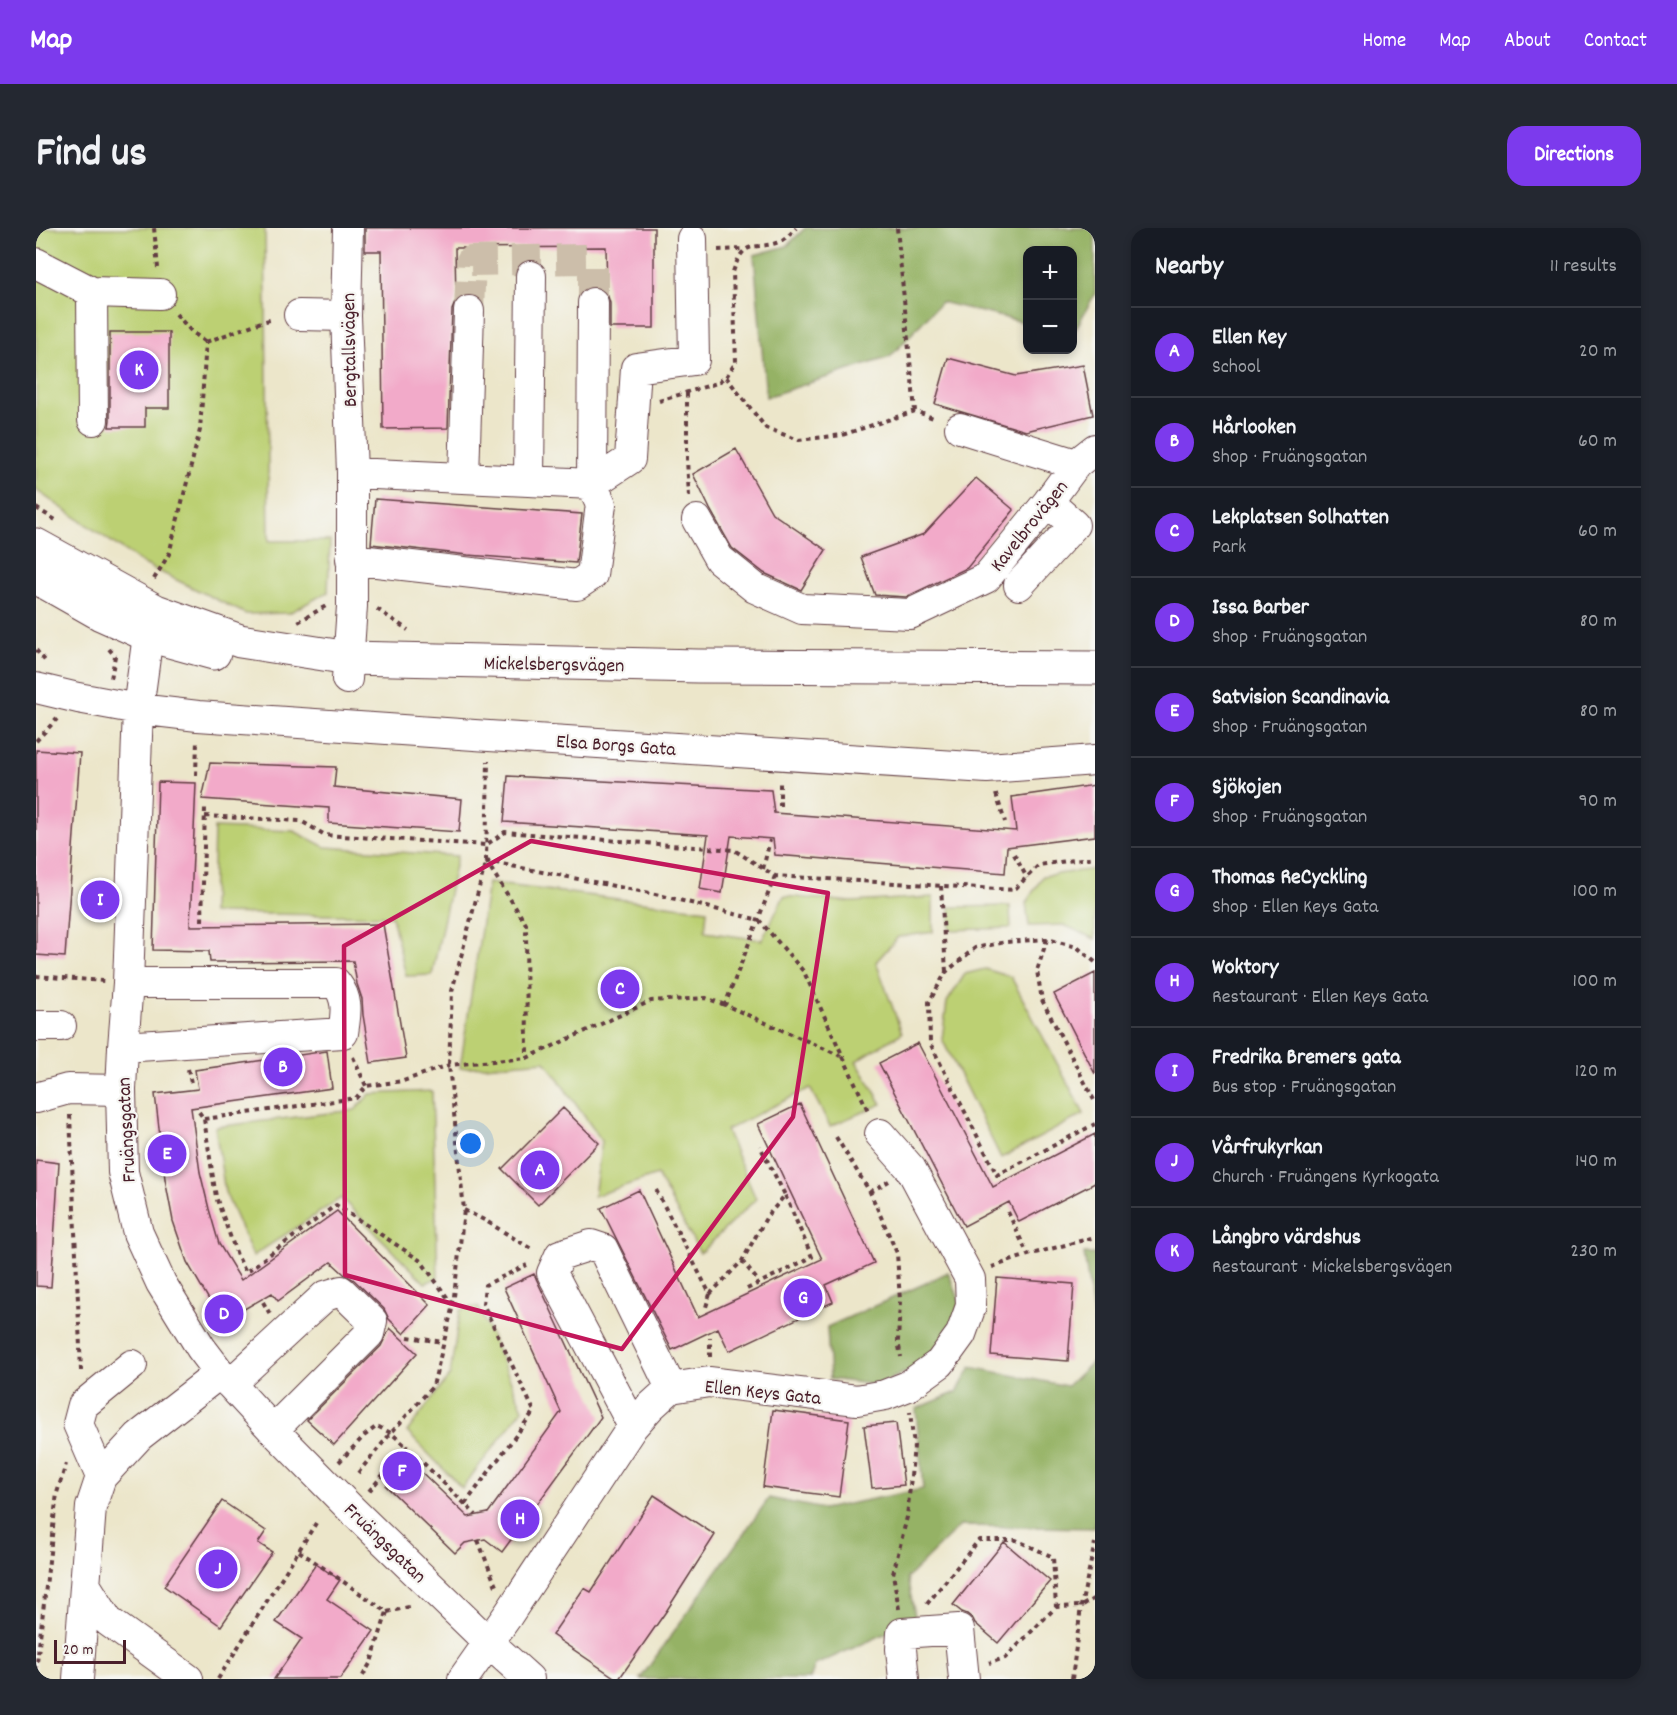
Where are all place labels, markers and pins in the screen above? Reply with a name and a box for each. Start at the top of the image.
pin: K [120,348,158,392]
pin: I [80,878,120,922]
pin: C [600,966,640,1011]
pin: B [264,1044,302,1090]
pin: E [148,1132,186,1176]
pin: A [520,1148,560,1192]
pin: G [784,1276,822,1320]
pin: D [204,1292,243,1336]
pin: F [382,1448,422,1494]
pin: H [500,1496,540,1542]
pin: J [198,1546,237,1592]

